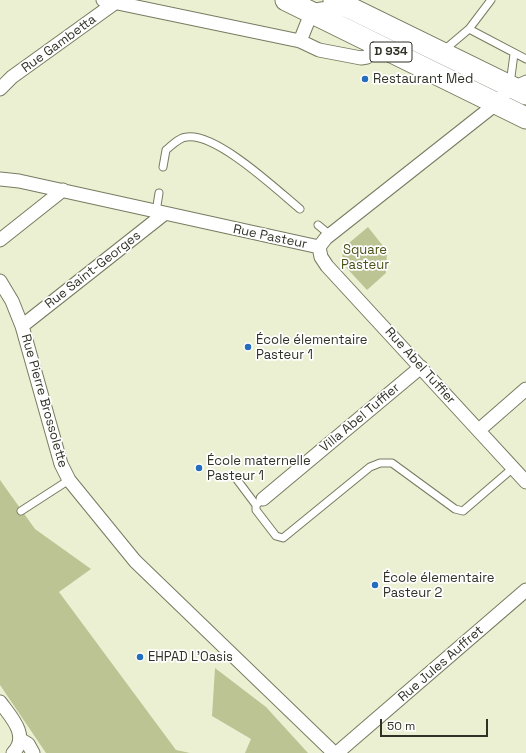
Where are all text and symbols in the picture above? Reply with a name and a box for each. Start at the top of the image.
street label: Rue Gambetta [19,12,99,76]
road number: D 934 [370,42,412,62]
place label: Restaurant Med [373,71,473,87]
marker: Restaurant Med [360,74,370,84]
street label: Rue Pasteur [232,222,308,252]
street label: Rue Saint-Georges [42,228,144,312]
park label: Square Pasteur [341,242,389,273]
street label: Rue Abel Tuffier [381,324,459,408]
street label: Rue Pierre Brossolette [17,332,71,470]
place label: École élementaire Pasteur 1 [256,332,368,363]
marker: École élementaire Pasteur 1 [243,342,253,352]
street label: Villa Abel Tuffier [317,380,403,456]
place label: École maternelle Pasteur 1 [207,453,311,484]
marker: École maternelle Pasteur 1 [194,463,204,473]
place label: École élementaire Pasteur 2 [383,570,495,601]
marker: École élementaire Pasteur 2 [370,580,380,590]
street label: Rue Jules Auffret [395,623,487,705]
place label: EHPAD L'Oasis [148,649,233,665]
marker: EHPAD L'Oasis [135,652,145,662]
scale bar [382,711,490,737]
text: 50 m [387,718,415,734]

